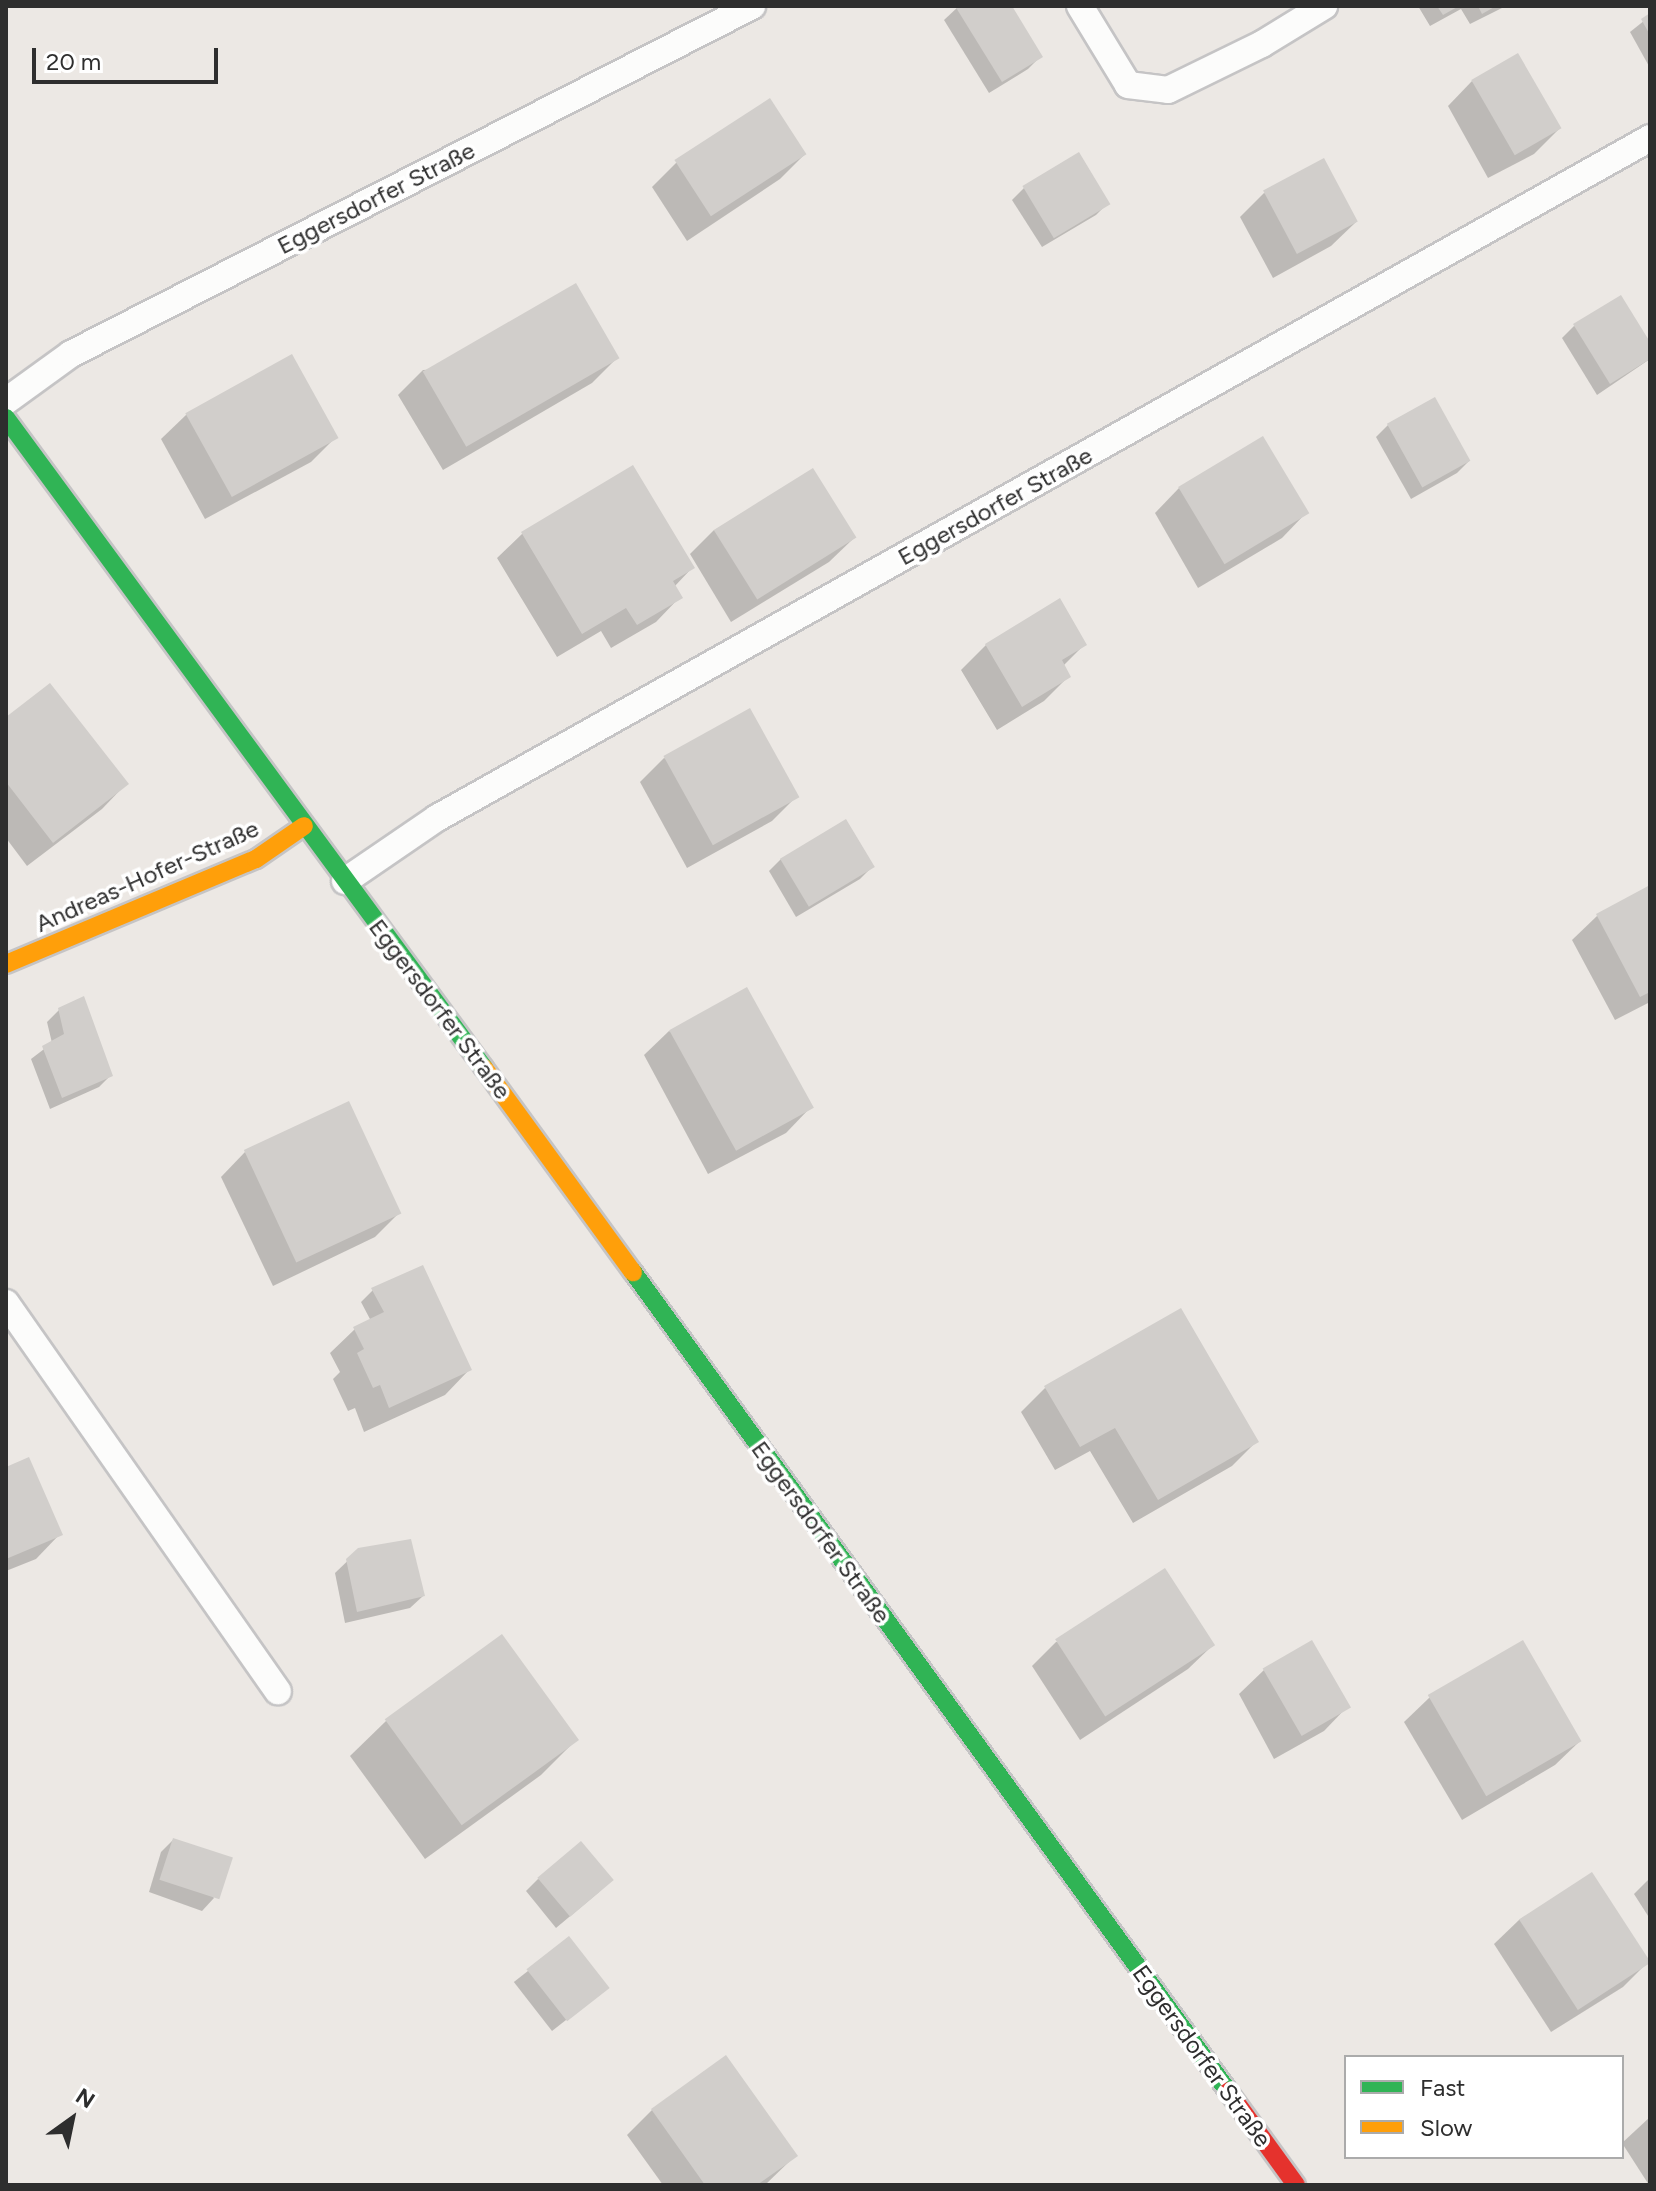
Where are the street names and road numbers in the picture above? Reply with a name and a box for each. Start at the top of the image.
street label: Eggersdorfer Straße [273,136,479,260]
street label: Eggersdorfer Straße [893,441,1097,571]
street label: Andreas-Hofer-Straße [31,814,263,938]
street label: Eggersdorfer Straße [363,913,517,1105]
street label: Eggersdorfer Straße [745,1436,897,1628]
street label: Eggersdorfer Straße [1126,1960,1278,2152]

